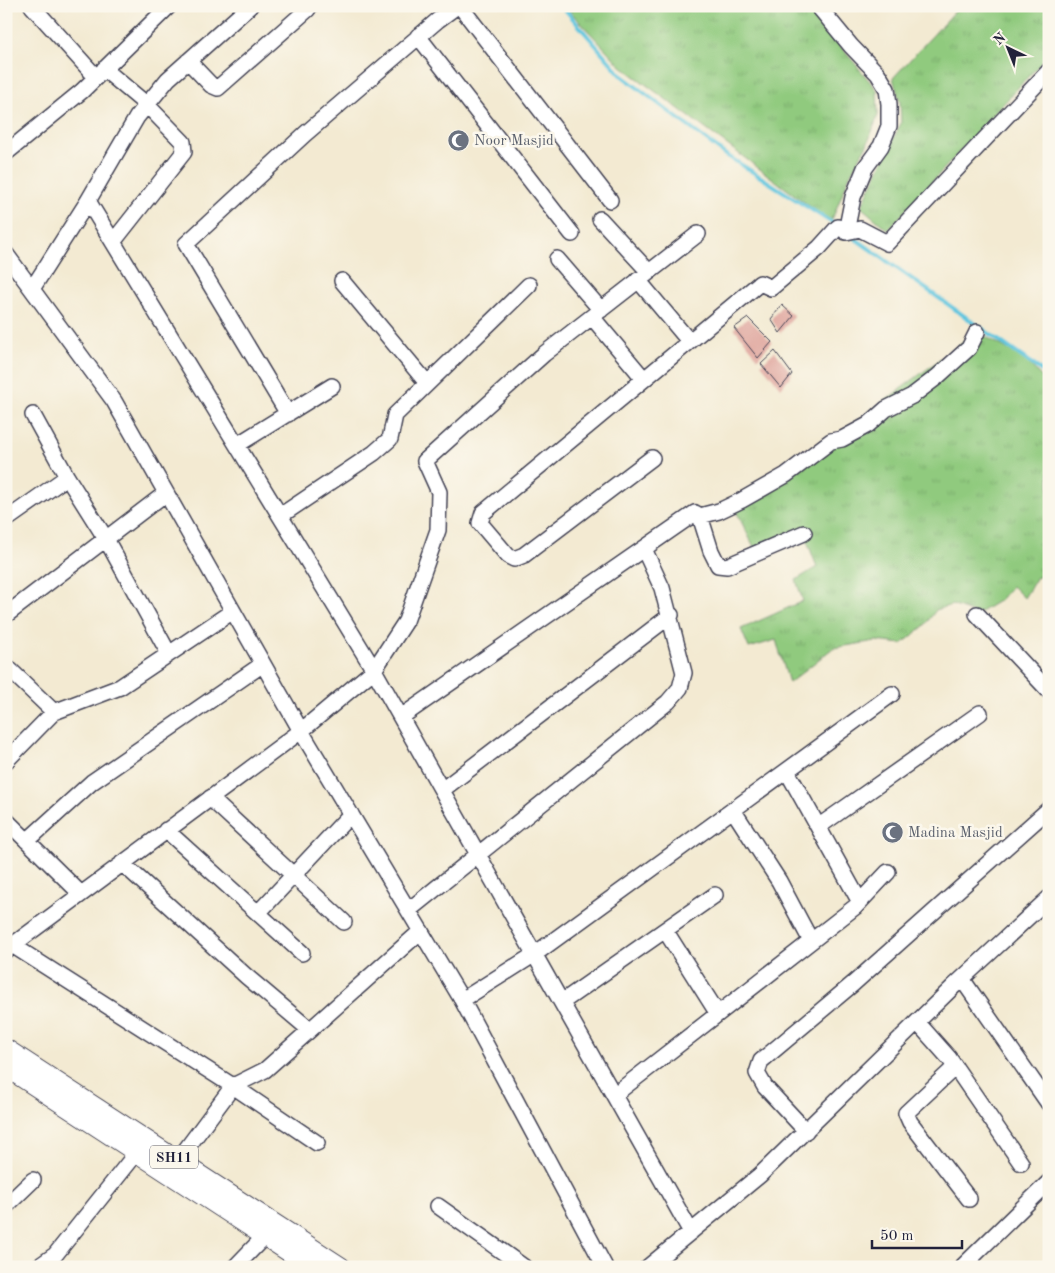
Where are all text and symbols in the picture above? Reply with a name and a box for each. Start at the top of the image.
north arrow [982,22,1032,72]
text: N [991,30,1009,48]
mosque icon: Noor Masjid [446,128,470,152]
place label: Noor Masjid [474,134,554,149]
mosque icon: Madina Masjid [880,820,904,844]
place label: Madina Masjid [908,826,1003,841]
road number: SH11 [150,1146,198,1168]
scale bar [872,1218,962,1250]
text: 50 m [880,1229,914,1244]

